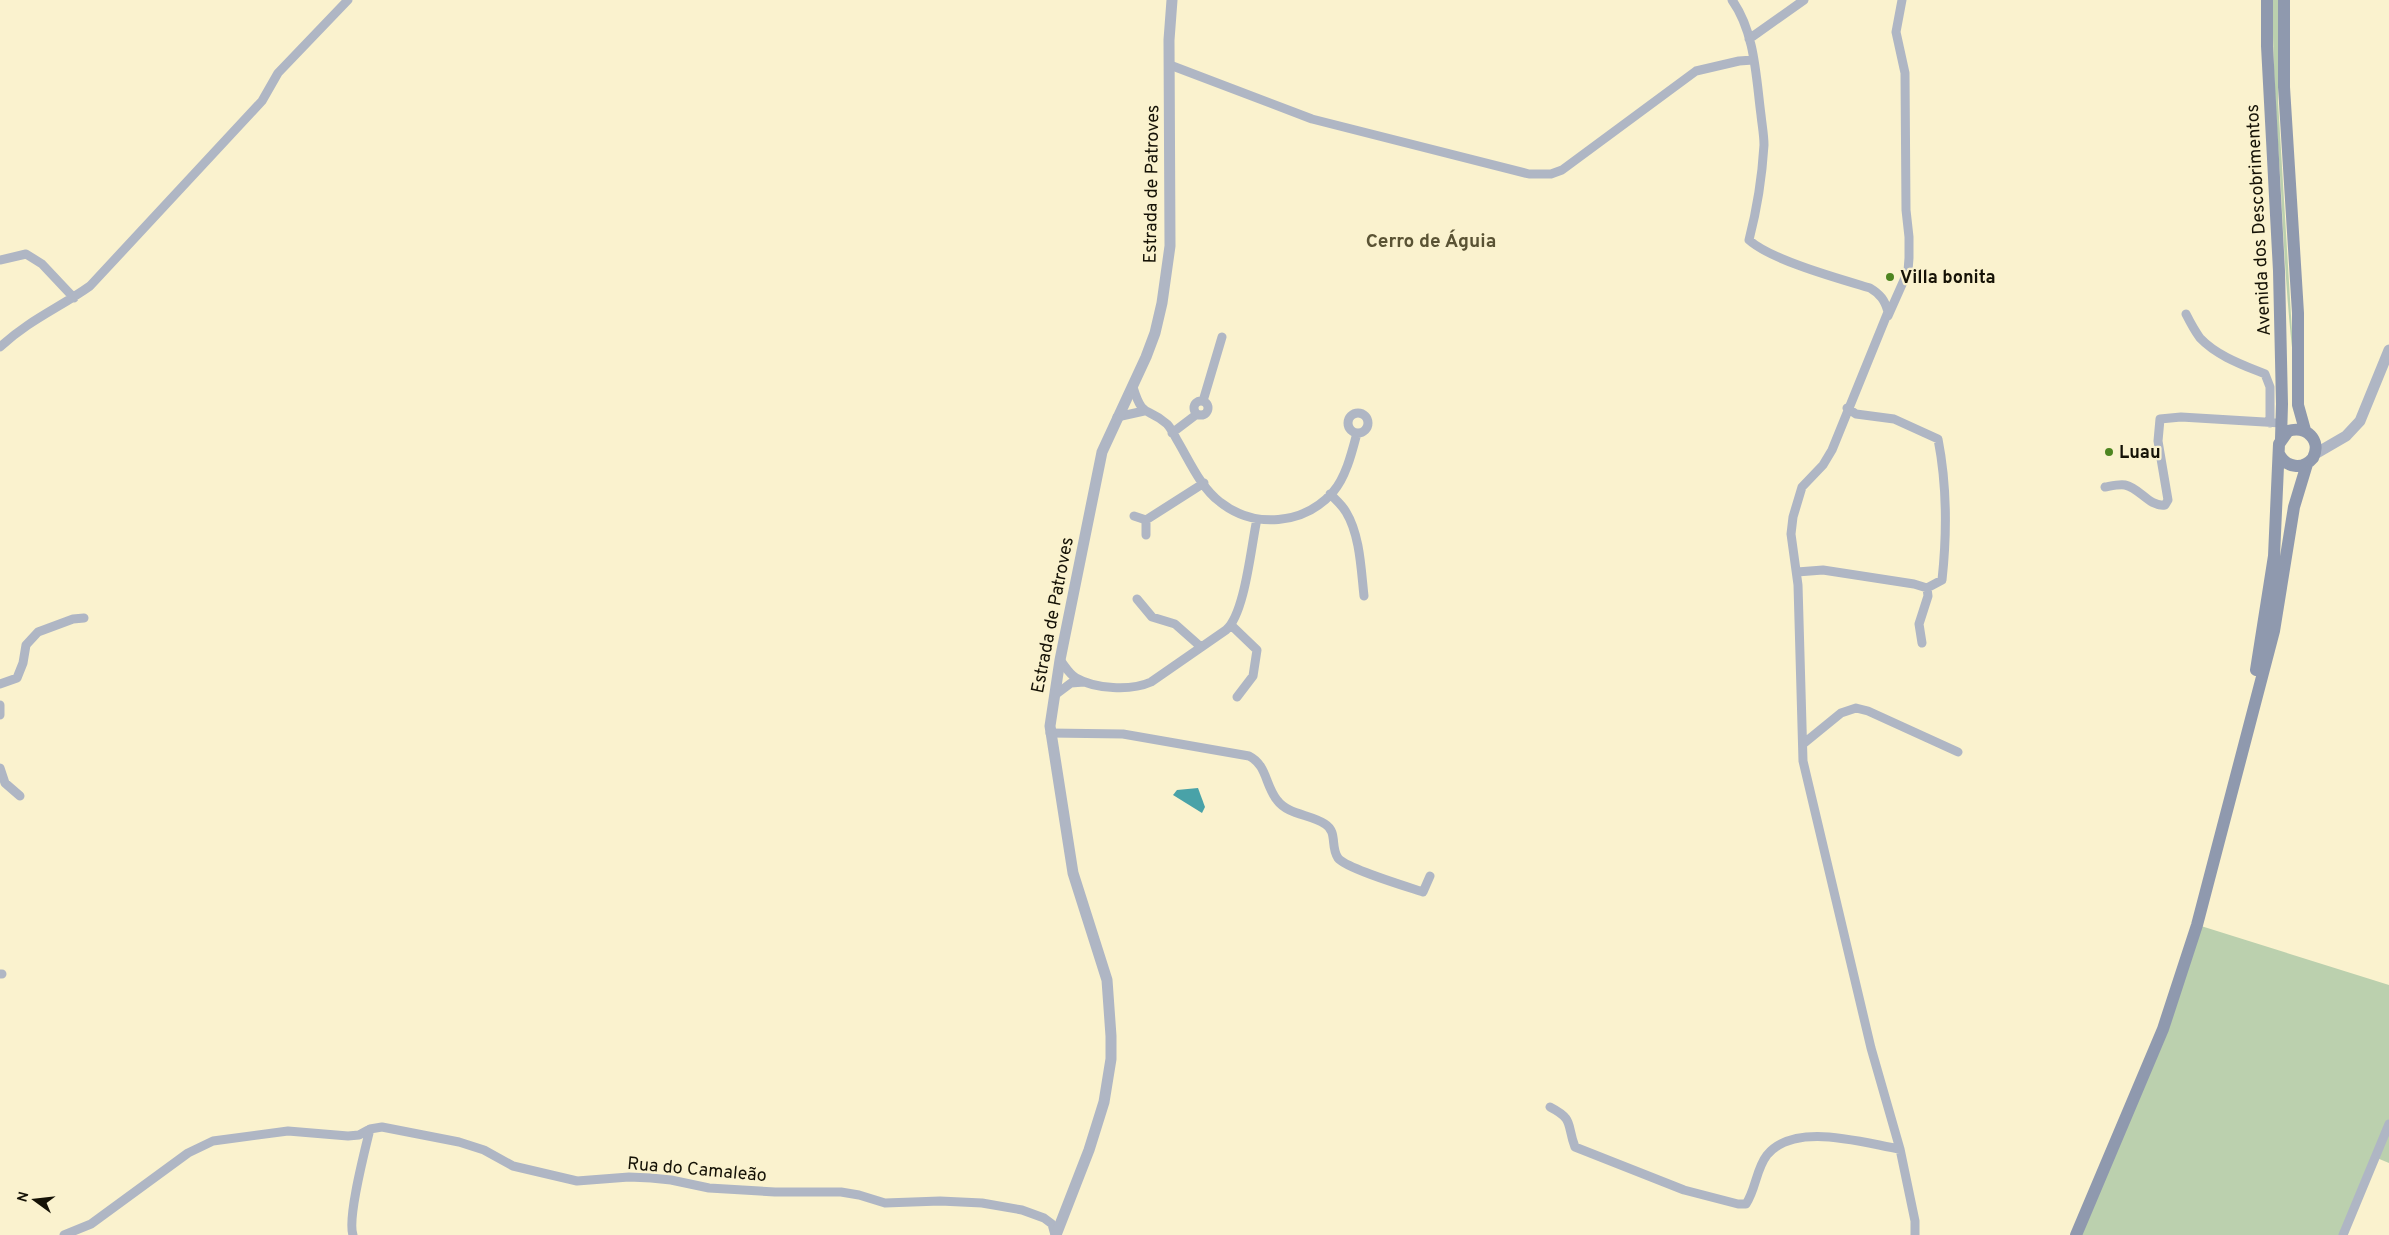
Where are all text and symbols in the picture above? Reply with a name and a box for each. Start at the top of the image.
street label: Avenida dos Descobrimentos [2242,103,2277,336]
street label: Estrada de Patroves [1140,104,1165,264]
district label: Cerro de Águia [1366,229,1496,254]
place label: Villa bonita [1900,267,1996,290]
marker: Villa bonita [1884,271,1896,283]
place label: Luau [2119,442,2161,465]
marker: Luau [2103,446,2115,458]
street label: Estrada de Patroves [1027,535,1080,695]
street label: Rua do Camaleão [626,1153,768,1188]
north arrow [10,1175,60,1225]
text: N [14,1190,33,1204]

